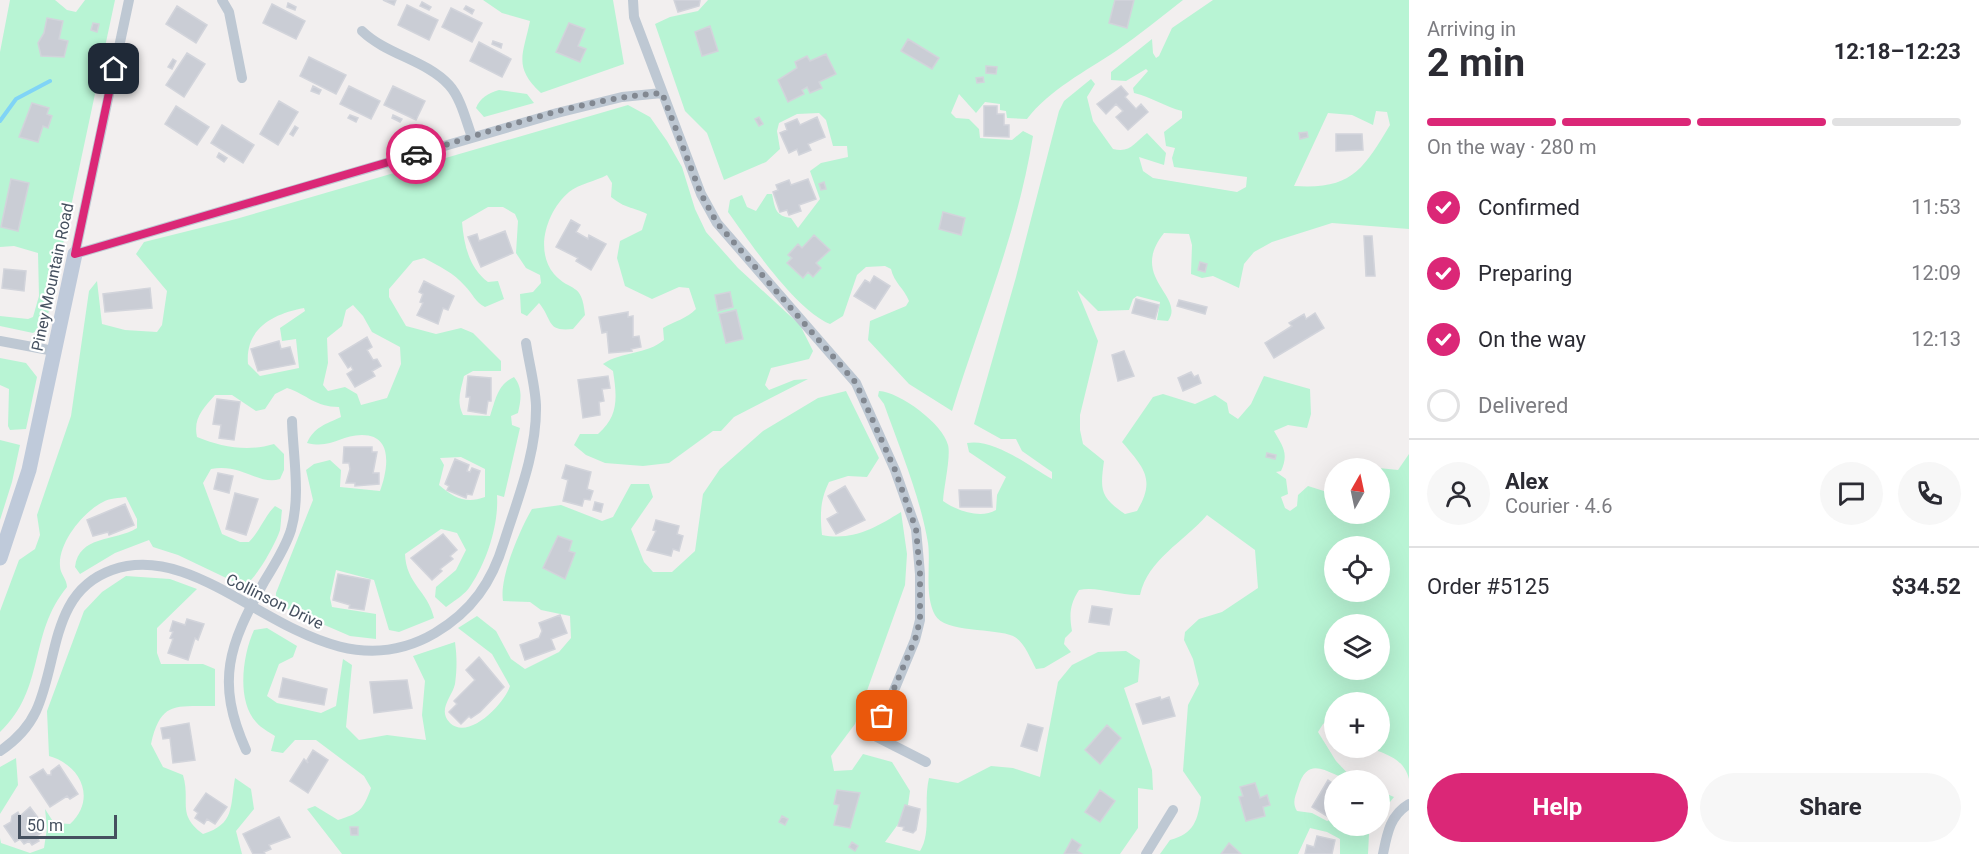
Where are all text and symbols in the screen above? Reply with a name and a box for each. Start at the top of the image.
text: Arriving in [1427,17,1516,41]
text: 12:18–12:23 [1834,39,1961,64]
text: 2 min [1427,40,1525,86]
pin [88,43,139,94]
icon: home [97,52,130,85]
courier [386,124,446,184]
text: On the way · 280 m [1427,135,1596,159]
icon: car [400,138,433,171]
icon: check [1427,191,1460,224]
text: Confirmed [1478,195,1580,220]
text: 11:53 [1911,195,1961,219]
street label: Piney Mountain Road [28,201,77,353]
icon: check [1427,257,1460,290]
text: Preparing [1478,261,1572,286]
text: 12:09 [1911,261,1961,285]
icon: check [1427,323,1460,356]
text: On the way [1478,327,1586,352]
text: 12:13 [1911,327,1961,351]
text: Delivered [1478,393,1568,418]
north arrow [1324,458,1390,524]
map controls [1324,458,1390,836]
button: person [1427,462,1490,525]
button: chat [1820,462,1883,525]
button: phone [1898,462,1961,525]
text: Alex [1505,469,1549,494]
text: Courier · 4.6 [1505,494,1612,518]
button: locate [1324,536,1390,602]
street label: Collinson Drive [223,570,327,633]
text: Order #5125 [1427,574,1549,599]
text: $34.52 [1892,574,1961,599]
button: layers [1324,614,1390,680]
pin [856,690,907,741]
button: + [1324,692,1390,758]
icon: bag [865,699,898,732]
button: − [1324,770,1390,836]
button: Help [1427,773,1688,842]
button: Share [1700,773,1961,842]
scale bar [18,812,117,840]
text: 50 m [27,816,63,835]

